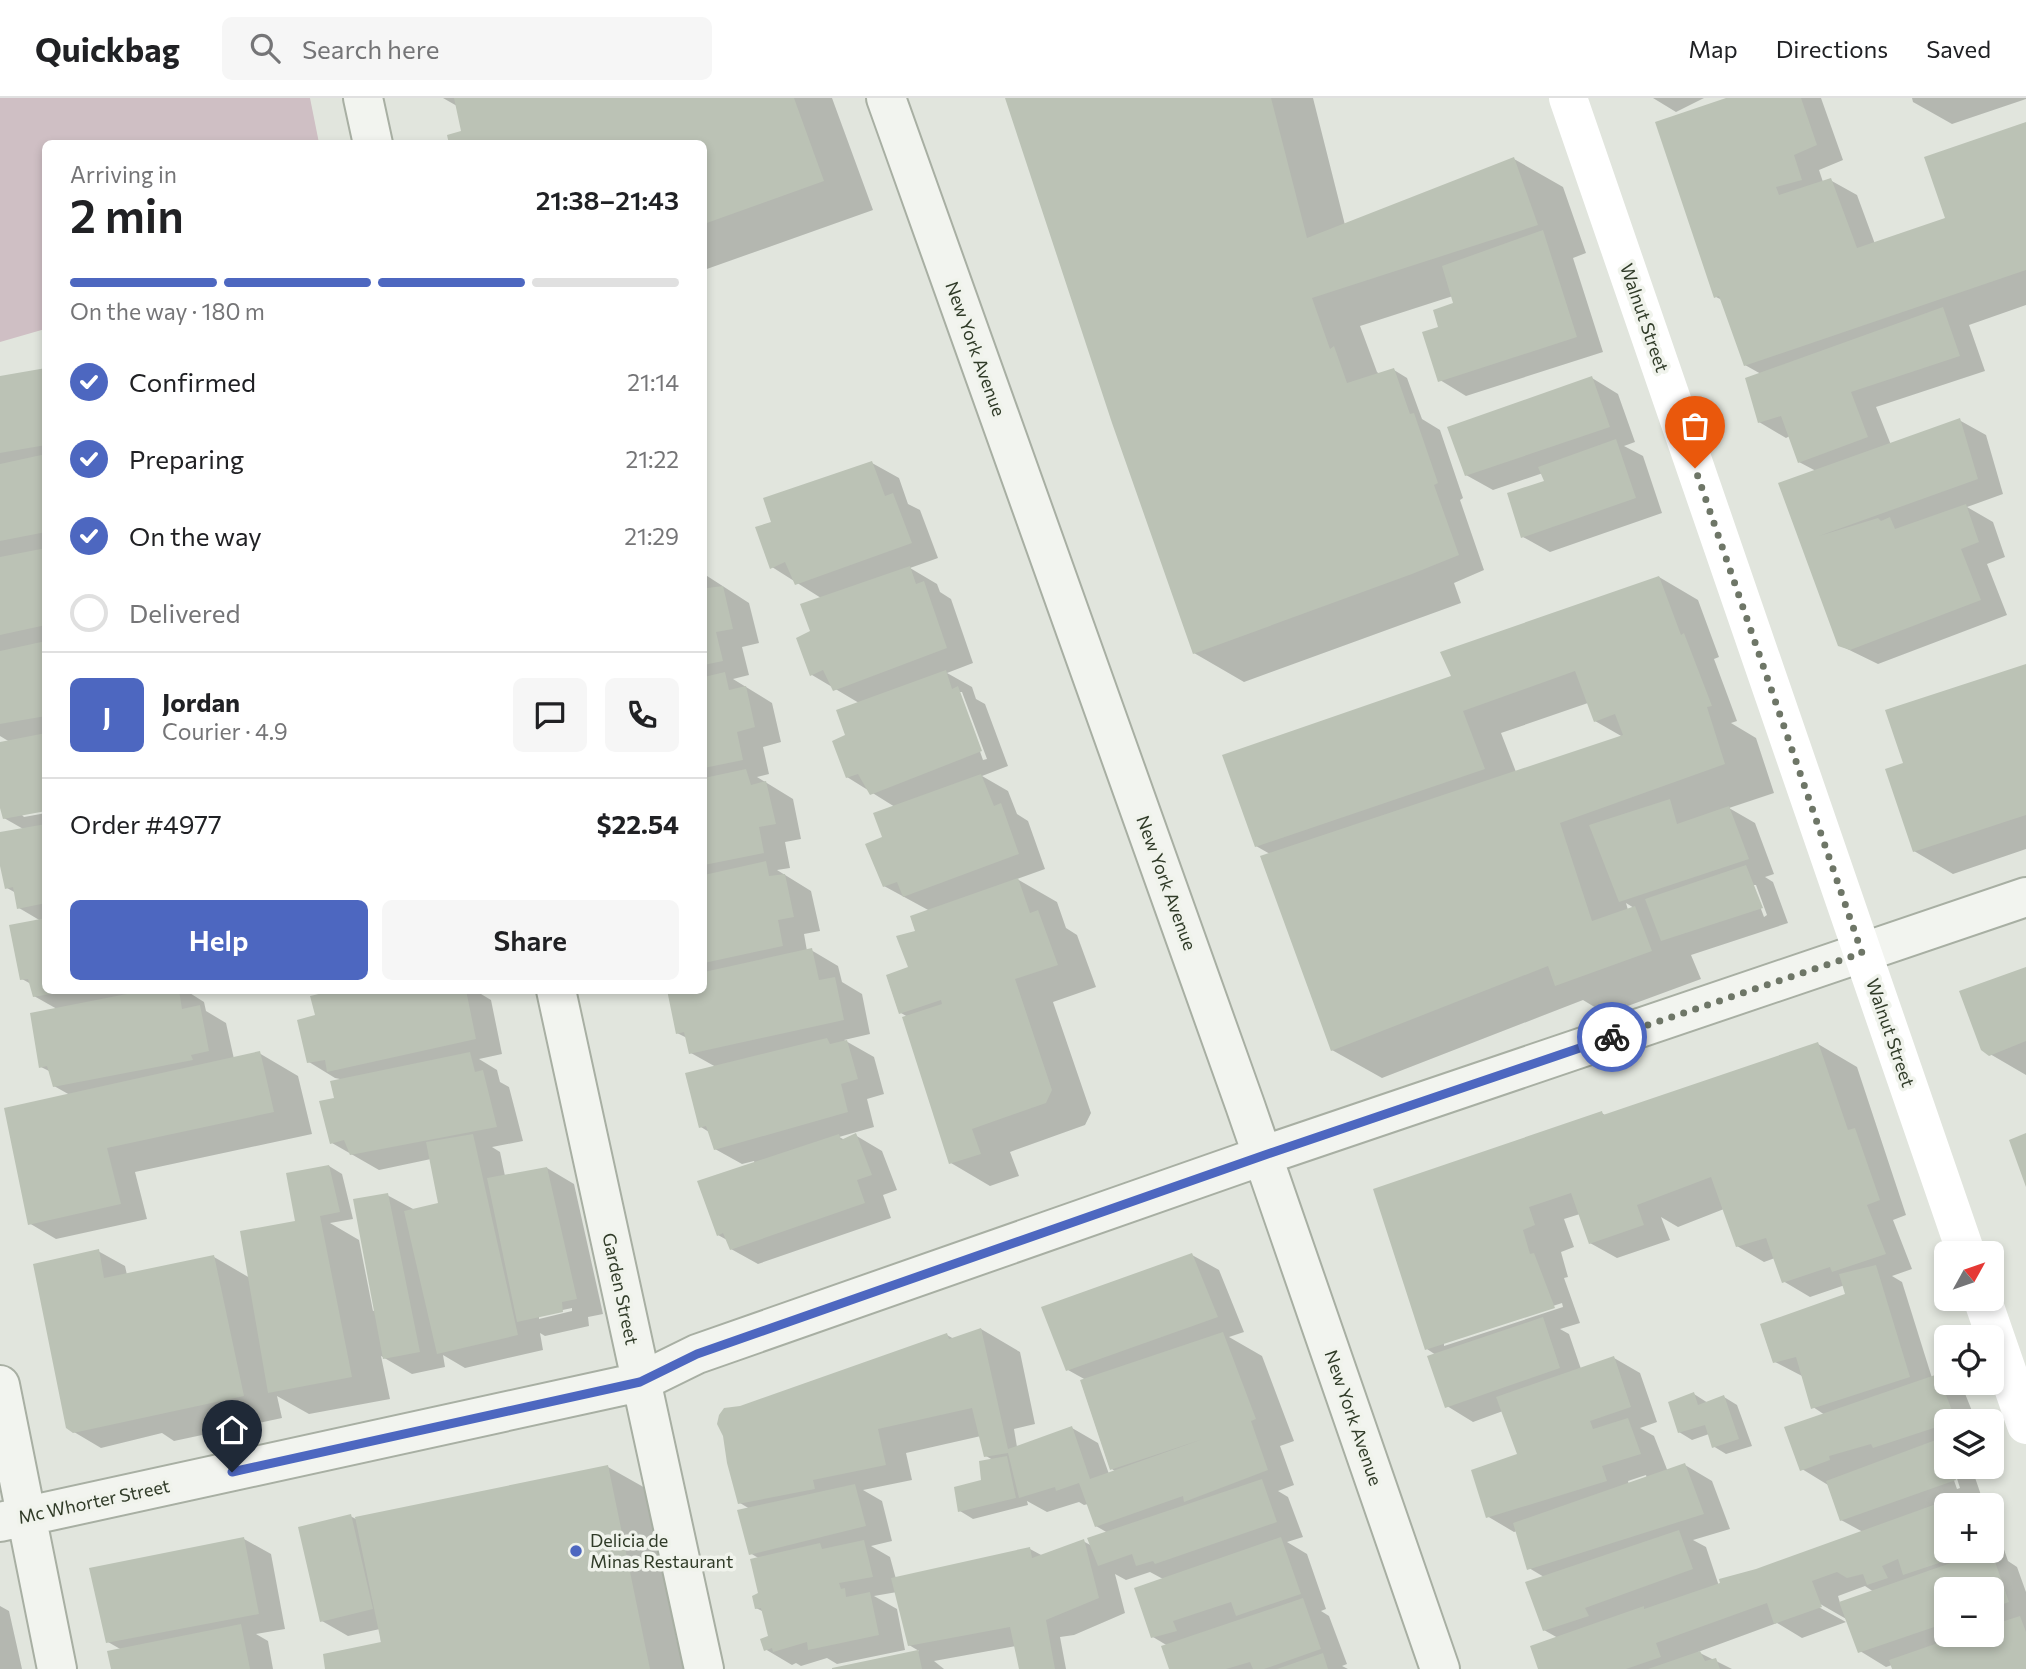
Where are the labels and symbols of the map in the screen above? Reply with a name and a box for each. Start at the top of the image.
street label: Walnut Street [1616,260,1674,375]
street label: New York Avenue [941,278,1011,419]
pin [1665,396,1725,468]
street label: New York Avenue [1132,812,1202,953]
street label: Walnut Street [1862,975,1920,1090]
courier [1577,1002,1647,1072]
street label: Garden Street [598,1231,644,1347]
north arrow [1934,1241,2004,1311]
street label: New York Avenue [1320,1347,1387,1488]
pin [202,1400,262,1472]
street label: Mc Whorter Street [16,1474,172,1528]
place label: Delicia de Minas Restaurant [590,1529,733,1572]
marker: Delicia de Minas Restaurant [568,1543,584,1559]

